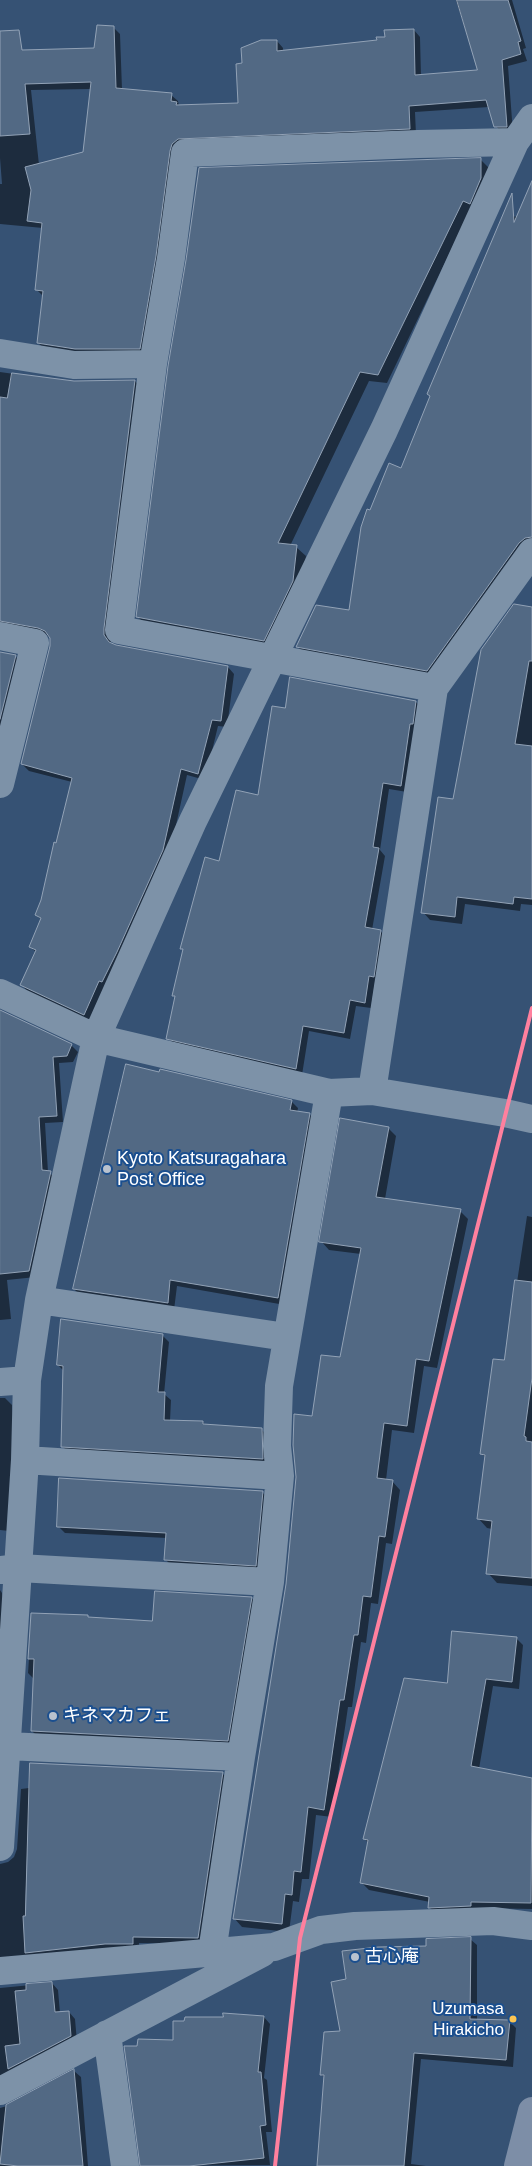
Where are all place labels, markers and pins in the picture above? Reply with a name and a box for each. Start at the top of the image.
place label: Kyoto Katsuragahara Post Office [117,1148,286,1190]
marker: Kyoto Katsuragahara Post Office [101,1163,113,1175]
place label: キネマカフェ [63,1705,171,1727]
marker: キネマカフェ [47,1710,59,1722]
place label: 古心庵 [365,1946,419,1968]
marker: 古心庵 [349,1951,361,1963]
place label: Uzumasa Hirakicho [432,1999,504,2039]
marker: Uzumasa Hirakicho [508,2014,518,2024]

